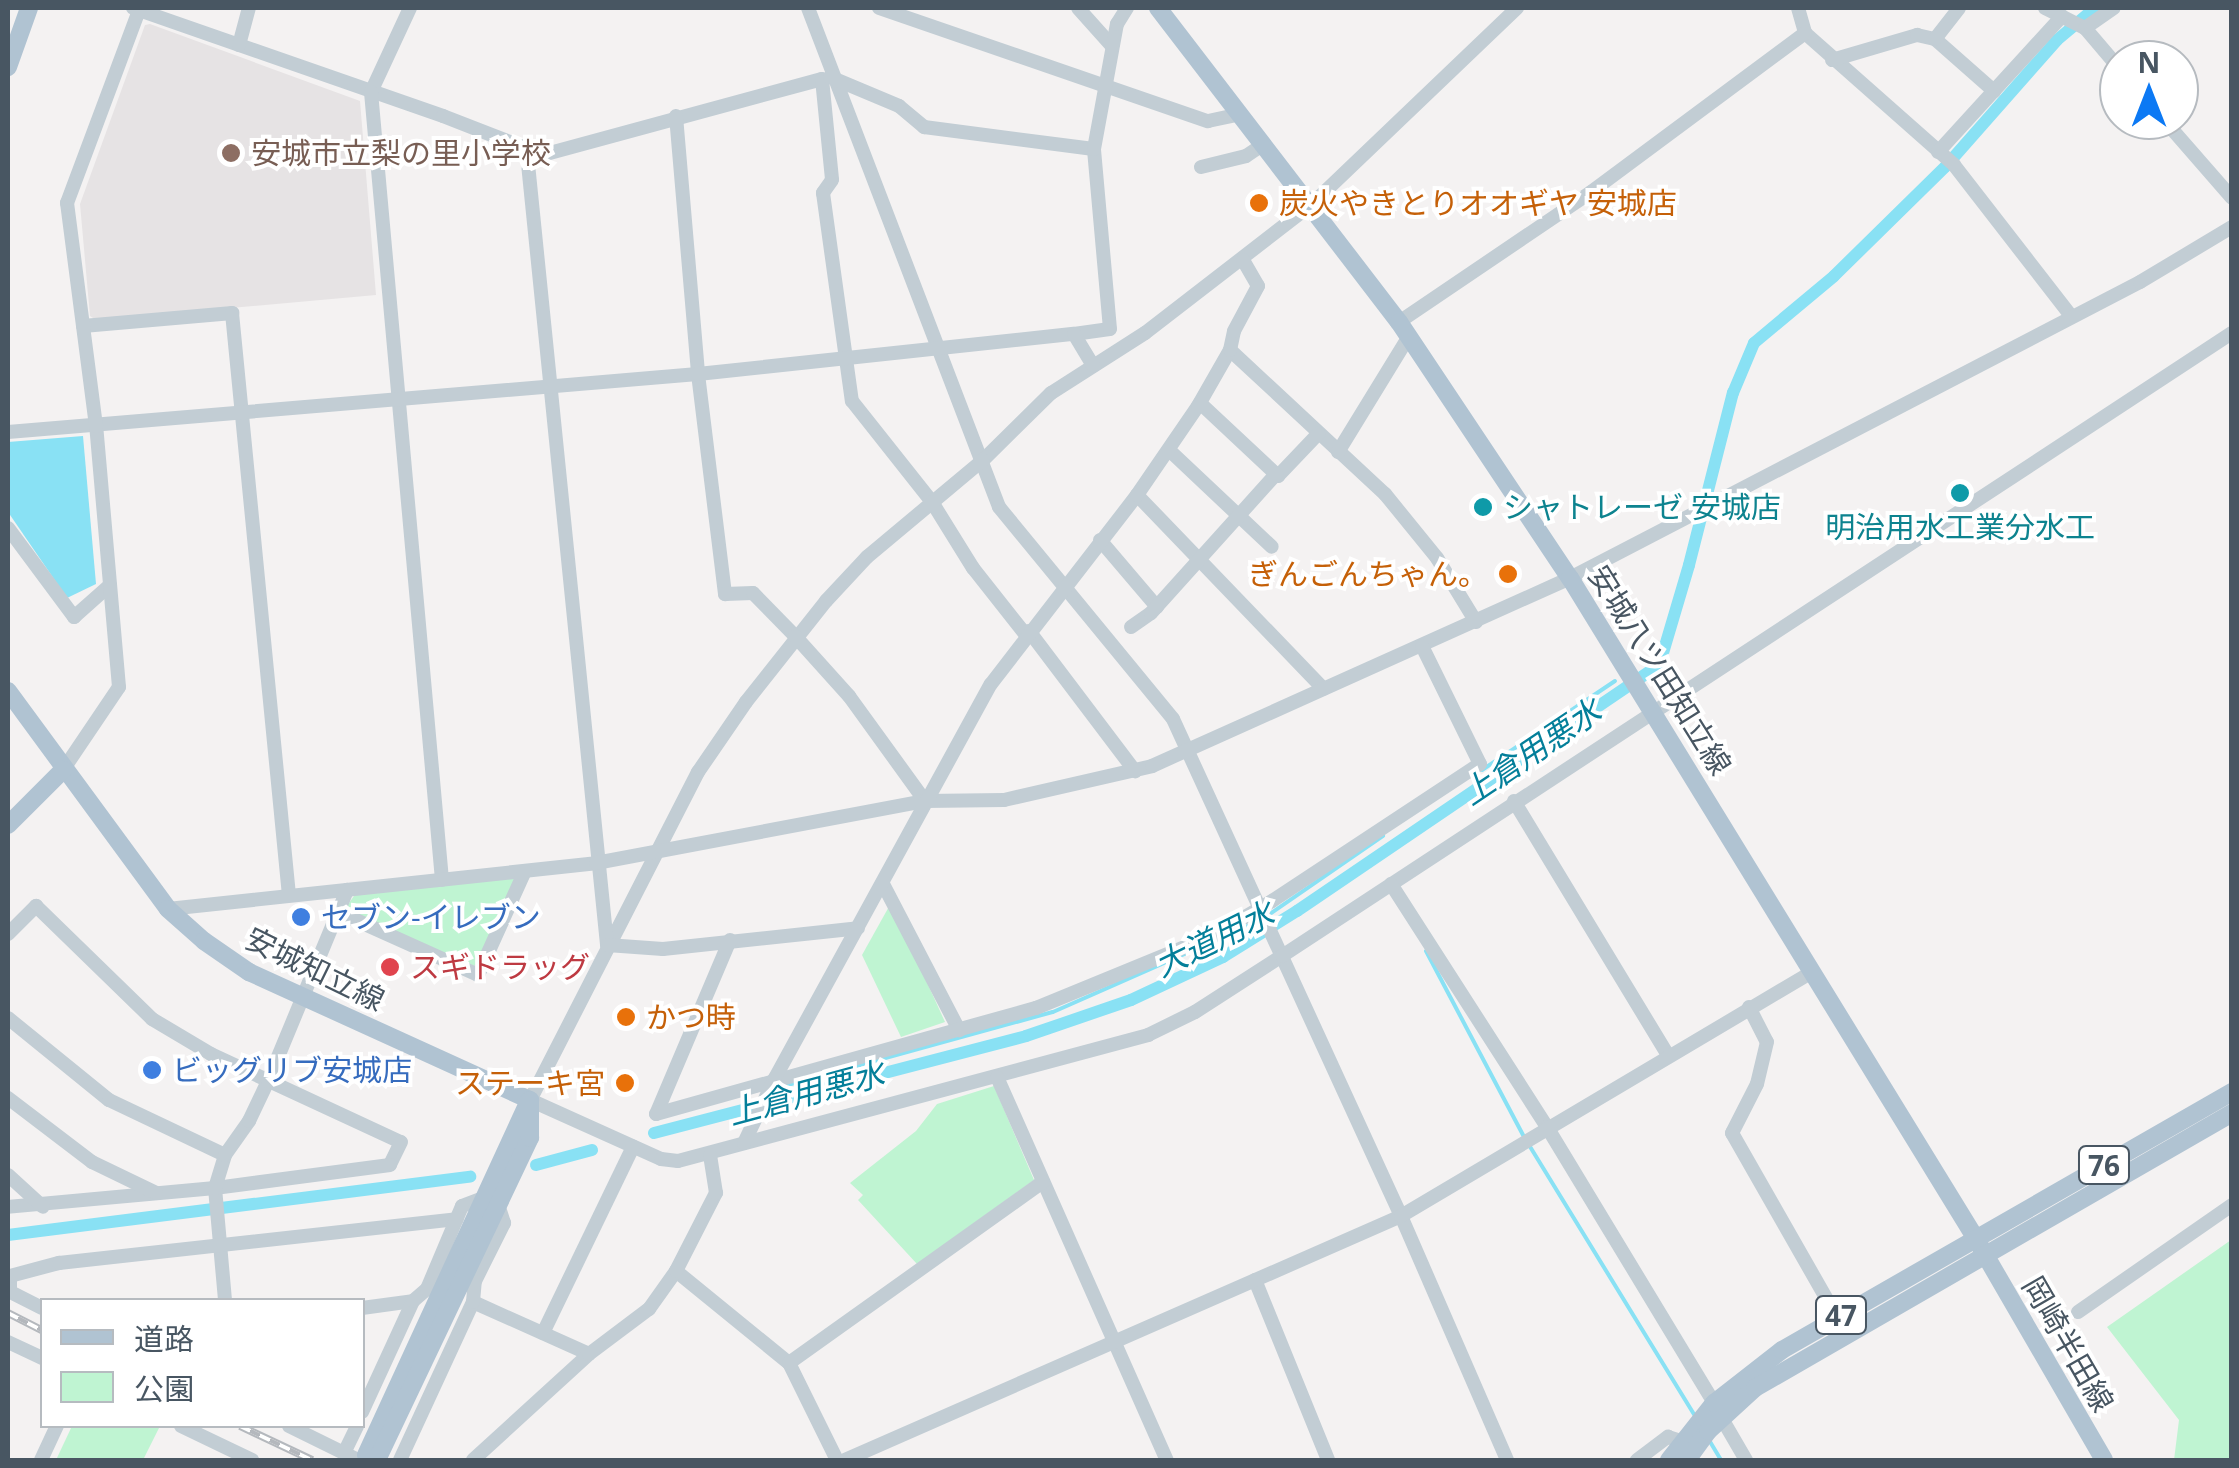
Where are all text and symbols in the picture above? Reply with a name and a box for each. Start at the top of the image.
north arrow [2099,40,2199,140]
text: N [2138,43,2160,81]
place label: 安城市立梨の里小学校 [251,135,551,171]
marker: 安城市立梨の里小学校 [220,142,242,164]
place label: 炭火やきとりオオギヤ 安城店 [1279,185,1677,221]
marker: 炭火やきとりオオギヤ 安城店 [1248,192,1270,214]
marker: 明治用水工業分水工 [1949,482,1971,504]
place label: シャトレーゼ 安城店 [1503,489,1781,525]
marker: シャトレーゼ 安城店 [1472,496,1494,518]
place label: 明治用水工業分水工 [1825,509,2095,545]
place label: ぎんごんちゃん。 [1248,556,1488,592]
street label: 安城八ツ田知立線 [1581,559,1739,781]
marker: ぎんごんちゃん。 [1497,563,1519,585]
water label: 上倉用悪水 [1454,691,1608,813]
water label: 大道用水 [1148,894,1280,984]
place label: セブン-イレブン [321,899,541,935]
marker: セブン-イレブン [290,906,312,928]
street label: 安城知立線 [240,920,390,1018]
place label: スギドラッグ [410,949,590,985]
marker: スギドラッグ [379,956,401,978]
place label: かつ時 [646,999,736,1035]
marker: かつ時 [615,1006,637,1028]
place label: ビッグリブ安城店 [172,1052,412,1088]
water label: 上倉用悪水 [724,1054,888,1132]
marker: ビッグリブ安城店 [141,1059,163,1081]
place label: ステーキ宮 [455,1065,605,1101]
marker: ステーキ宮 [614,1072,636,1094]
road number: 76 [2076,1142,2132,1188]
street label: 岡崎半田線 [2015,1270,2121,1418]
road number: 47 [1814,1292,1868,1338]
legend [40,1298,365,1428]
text: 道路 [134,1318,194,1359]
text: 公園 [134,1368,194,1409]

